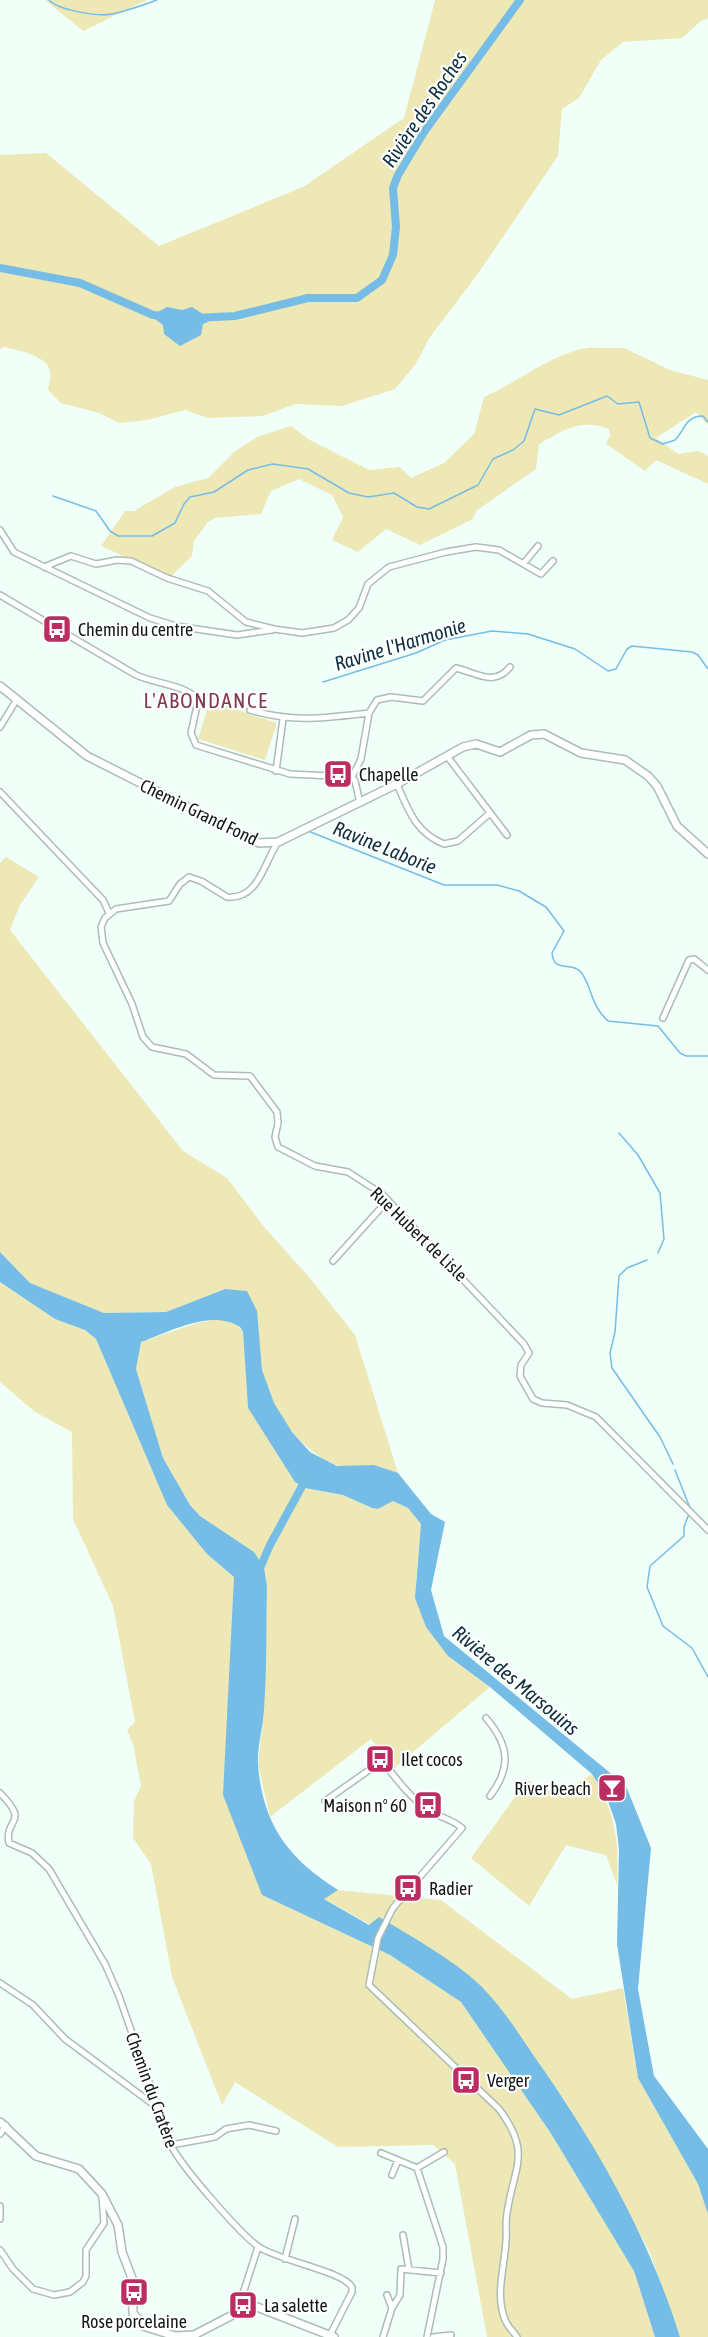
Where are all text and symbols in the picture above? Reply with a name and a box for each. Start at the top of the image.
water label: Rivière des Roches [377,47,471,171]
bus stop icon: Chemin du centre [41,613,73,645]
water label: Ravine l'Harmonie [331,613,469,675]
place label: Chemin du centre [78,619,193,640]
district label: L'ABONDANCE [144,688,268,712]
bus stop icon: Chapelle [322,758,354,790]
place label: Chapelle [359,764,418,785]
street label: Chemin Grand Fond [137,774,261,850]
water label: Ravine Laborie [330,816,440,878]
street label: Rue Hubert de Lisle [366,1183,472,1285]
water label: Rivière des Marsouins [448,1620,584,1740]
bus stop icon: Ilet cocos [364,1743,396,1775]
place label: Ilet cocos [401,1749,463,1770]
bar icon: River beach [596,1772,628,1804]
place label: River beach [514,1778,591,1799]
bus stop icon: Maison n° 60 [412,1789,444,1821]
place label: Maison n° 60 [323,1795,407,1816]
bus stop icon: Radier [392,1872,424,1904]
place label: Radier [429,1878,473,1899]
street label: Chemin du Cratère [121,2030,183,2150]
bus stop icon: Verger [450,2064,482,2096]
place label: Verger [487,2070,530,2091]
bus stop icon: Rose porcelaine [118,2276,150,2308]
bus stop icon: La salette [227,2289,259,2321]
place label: La salette [264,2295,328,2316]
place label: Rose porcelaine [81,2311,187,2332]

